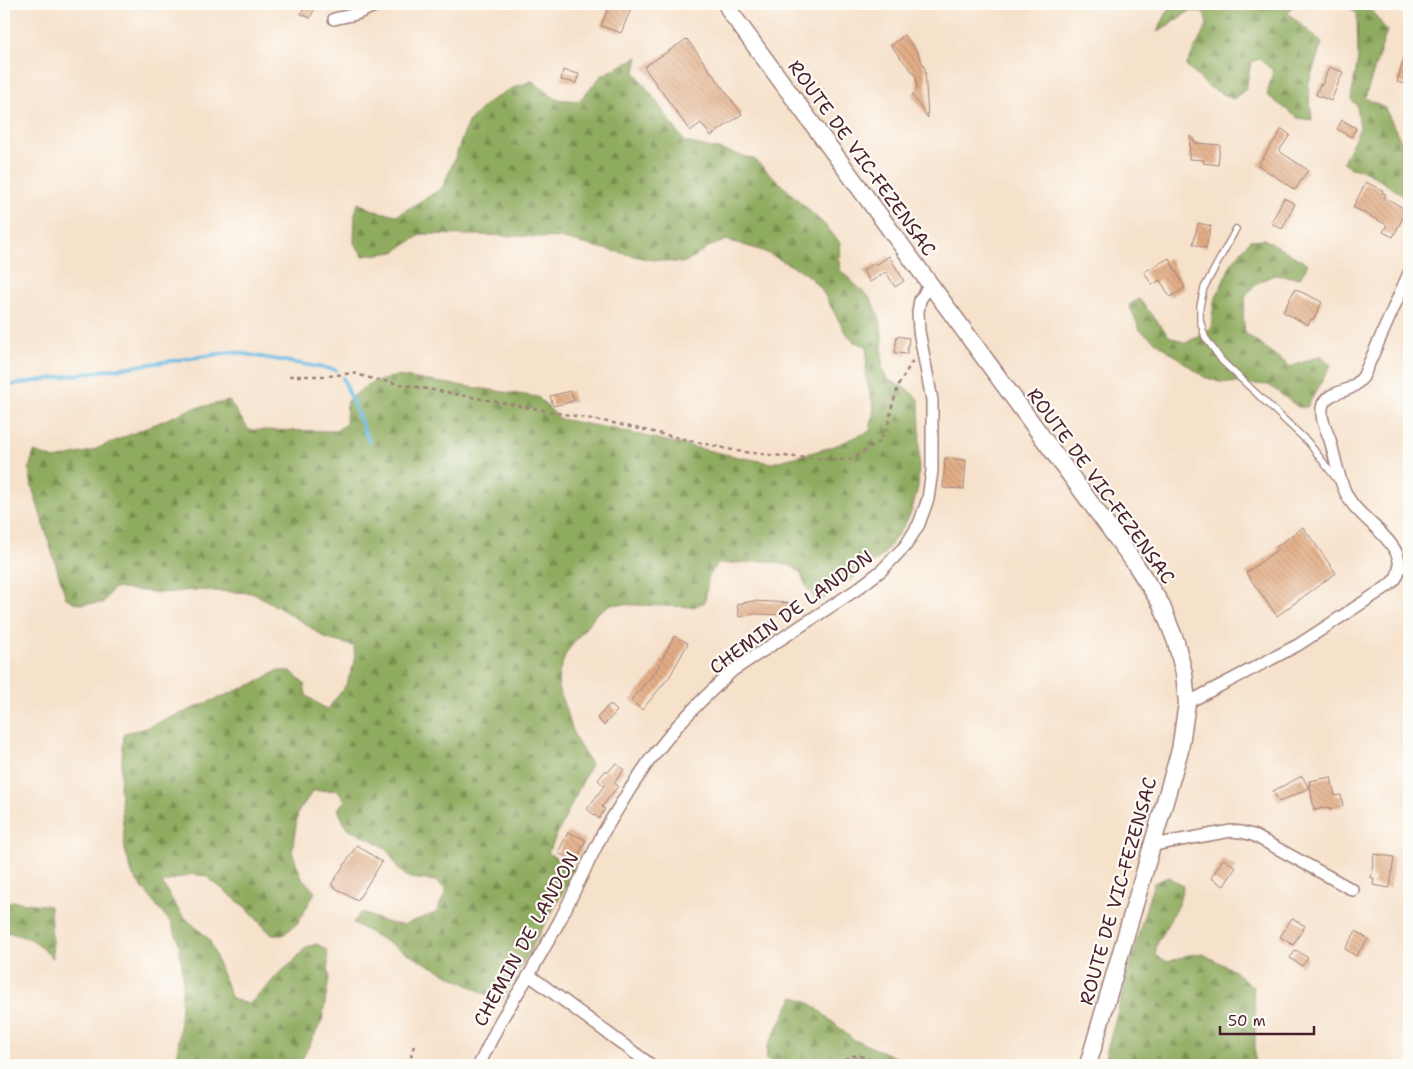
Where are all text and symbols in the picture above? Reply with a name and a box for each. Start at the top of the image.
street label: ROUTE DE VIC-FEZENSAC [782,55,942,261]
street label: ROUTE DE VIC-FEZENSAC [1021,383,1181,589]
street label: CHEMIN DE LANDON [704,544,878,680]
street label: ROUTE DE VIC-FEZENSAC [1073,774,1163,1008]
street label: CHEMIN DE LANDON [468,847,584,1031]
scale bar [1220,1004,1314,1036]
text: 50 m [1228,1011,1266,1031]

